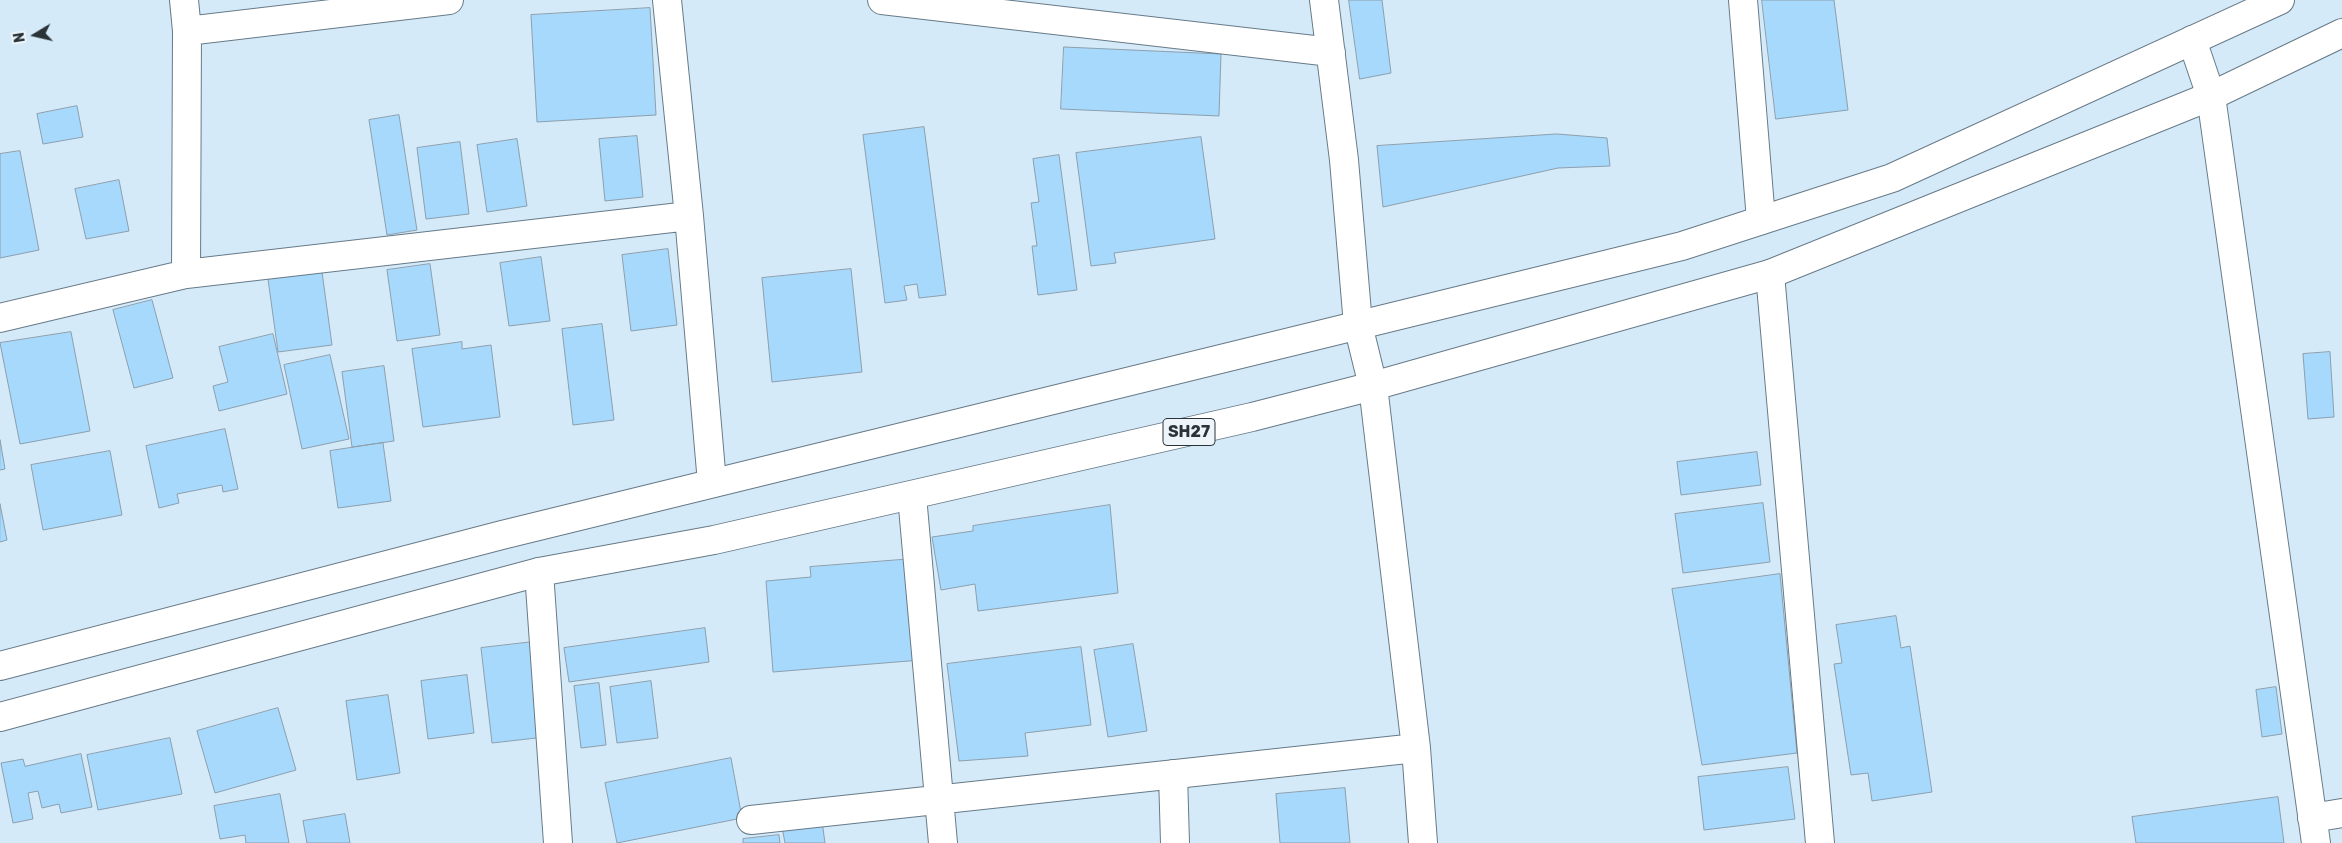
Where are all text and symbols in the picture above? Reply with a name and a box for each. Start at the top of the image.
north arrow [10,10,60,60]
text: N [11,31,29,44]
road number: SH27 [1163,418,1215,446]

